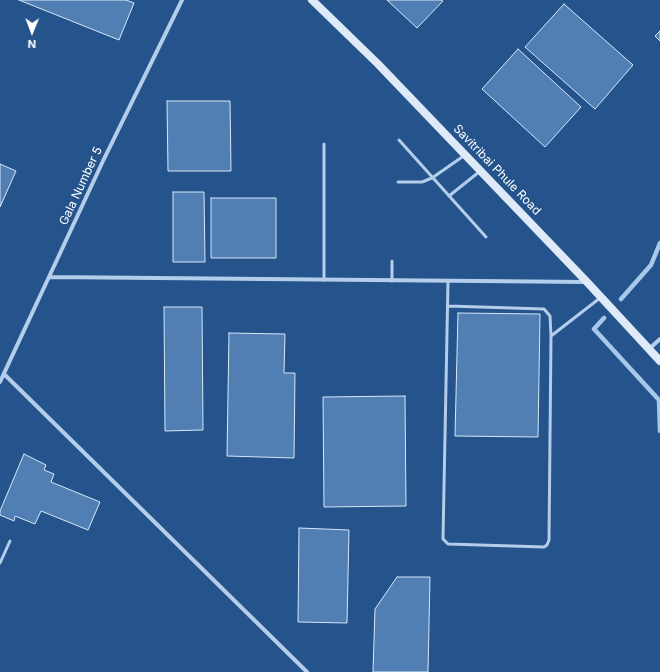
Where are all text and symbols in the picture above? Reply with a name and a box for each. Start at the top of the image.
north arrow [12,12,52,52]
text: N [27,37,36,51]
street label: Savitribai Phule Road [450,122,544,218]
street label: Gala Number 5 [57,144,105,228]

